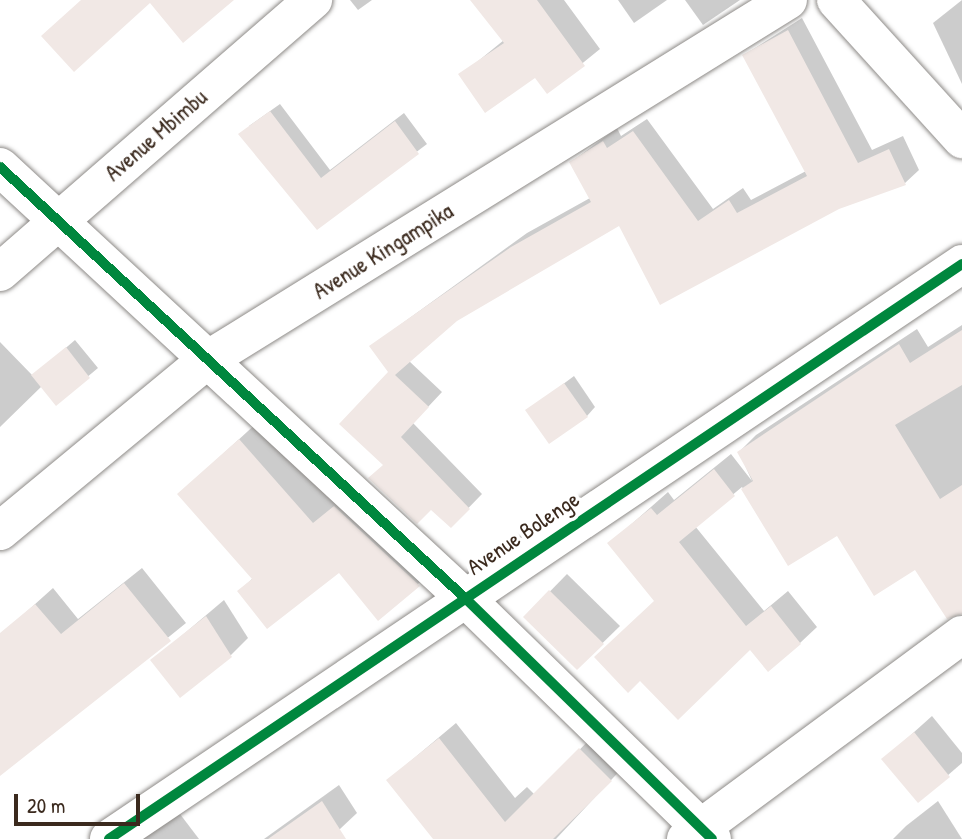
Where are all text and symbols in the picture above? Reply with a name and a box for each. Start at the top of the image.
street label: Avenue Mbimbu [99,83,213,187]
street label: Avenue Kingampika [308,197,458,305]
street label: Avenue Bolenge [462,485,584,581]
scale bar [18,780,144,824]
text: 20 m [27,791,65,820]

